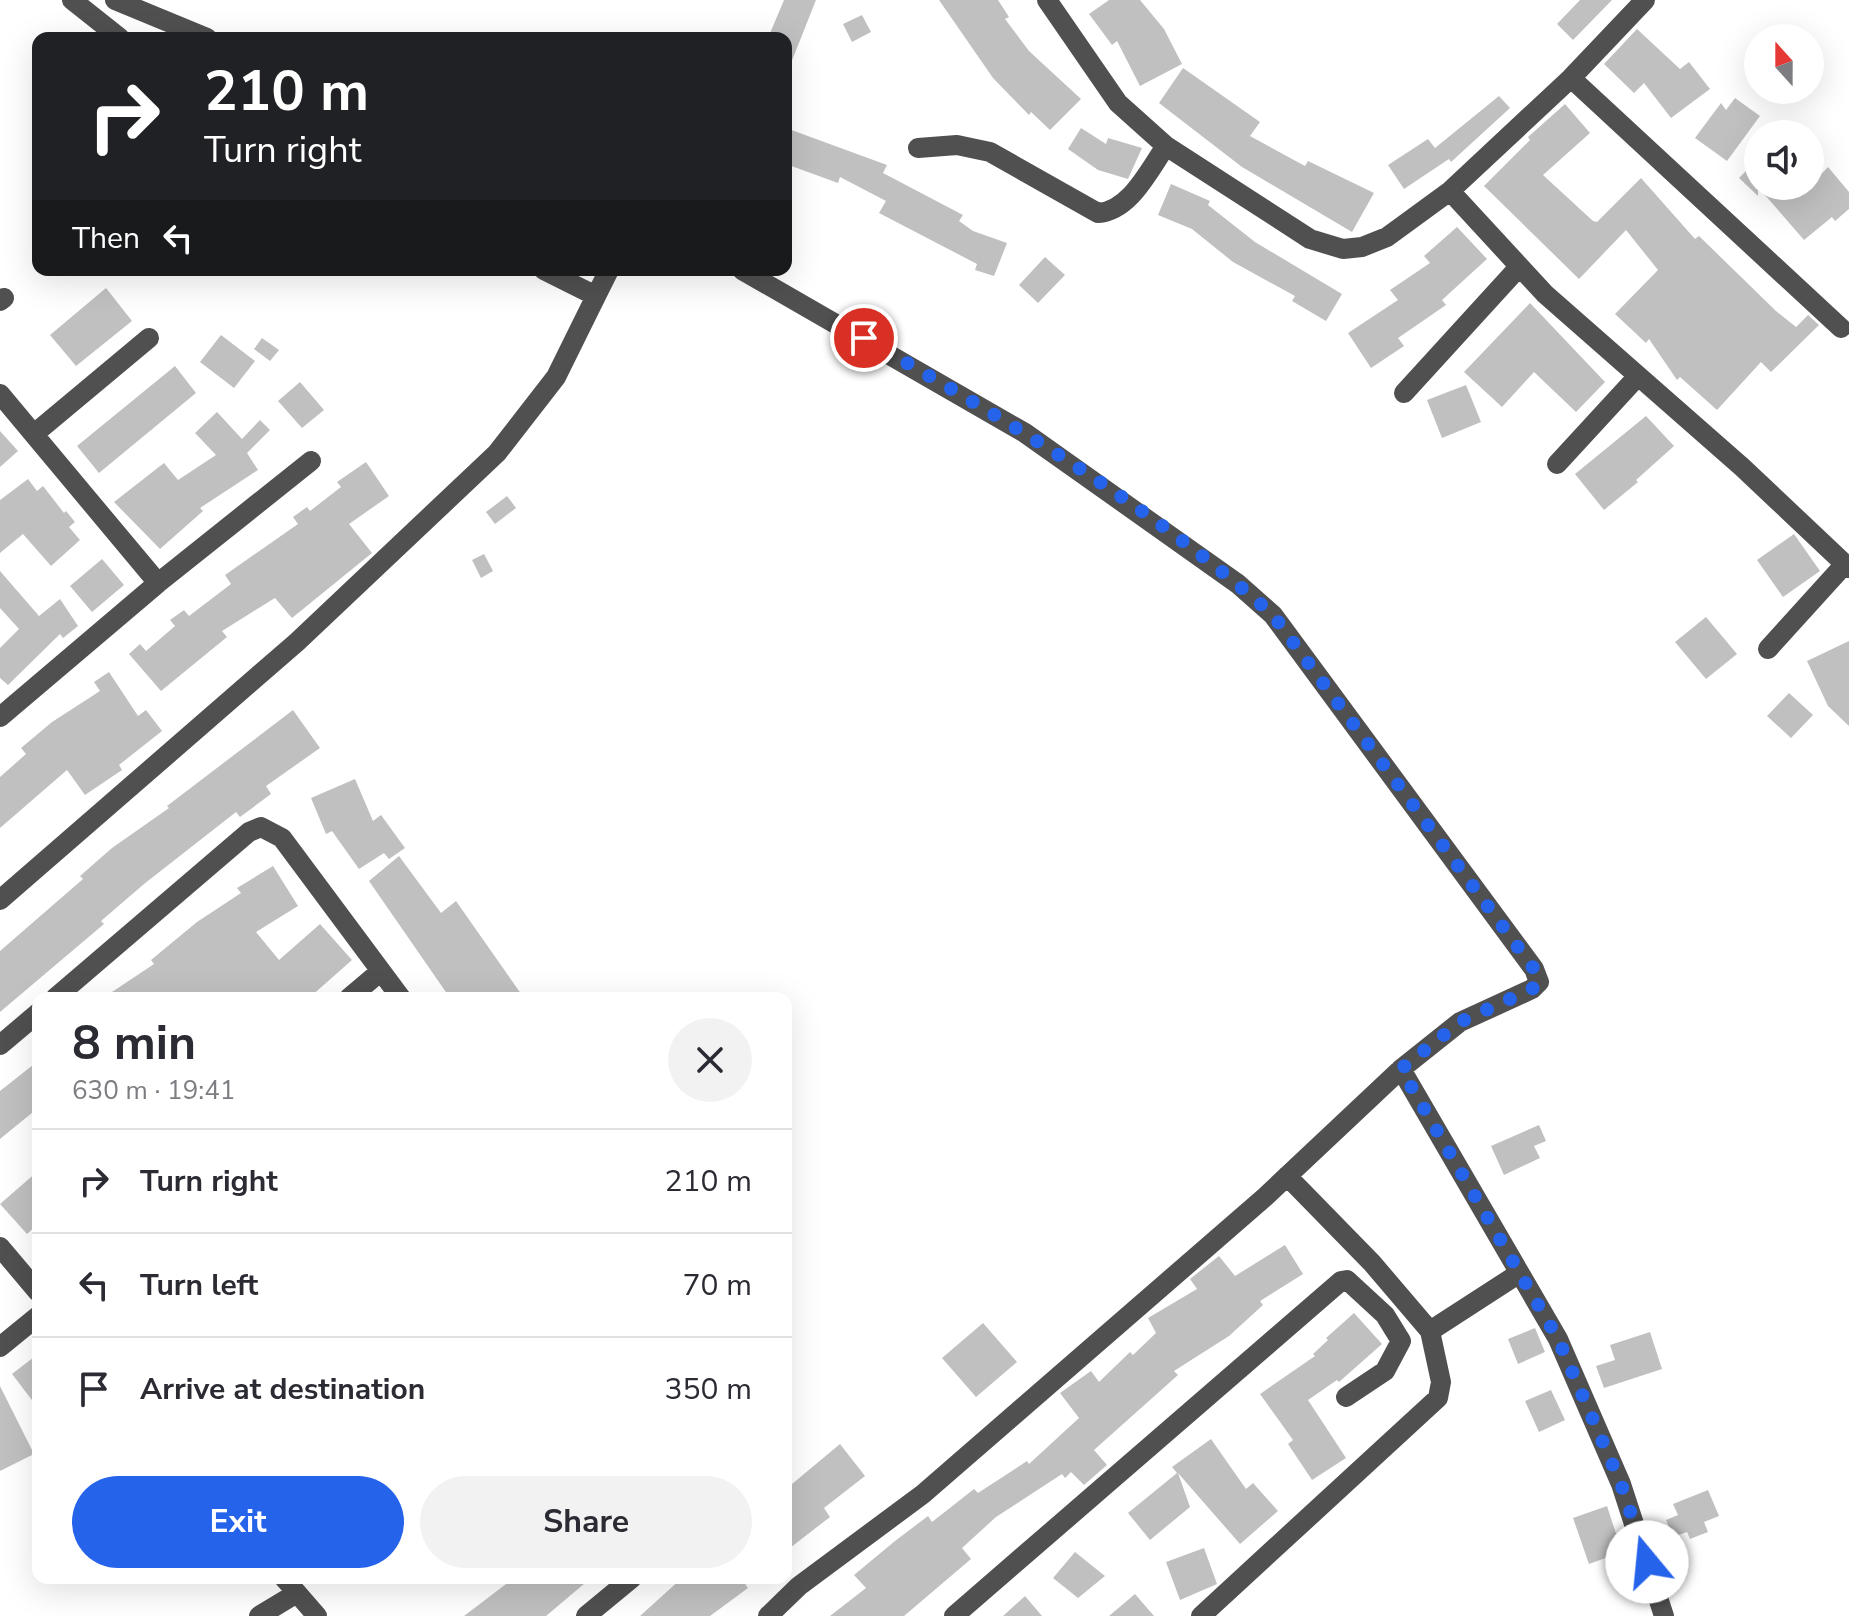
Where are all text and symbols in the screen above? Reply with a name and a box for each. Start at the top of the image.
north arrow [1744,24,1824,104]
map controls [1744,24,1824,200]
text: 210 m [204,53,369,130]
icon: right [72,64,176,168]
button: sound [1744,120,1824,200]
text: Turn right [204,126,361,175]
icon: left [156,216,200,260]
text: Then [72,218,140,259]
pin [830,304,898,372]
icon: arrive [842,316,886,360]
text: 8 min [72,1010,196,1076]
button: close [668,1018,752,1102]
text: 630 m · 19:41 [72,1073,235,1108]
icon: right [72,1159,116,1203]
text: Turn right [140,1161,278,1202]
text: 210 m [665,1161,752,1202]
icon: left [72,1263,116,1307]
text: Turn left [140,1265,258,1306]
text: 70 m [683,1265,752,1306]
icon: arrive [72,1367,116,1411]
text: Arrive at destination [140,1369,425,1410]
text: 350 m [665,1369,752,1410]
button: Exit [72,1476,404,1568]
button: Share [420,1476,752,1568]
position arrow [1605,1520,1689,1604]

